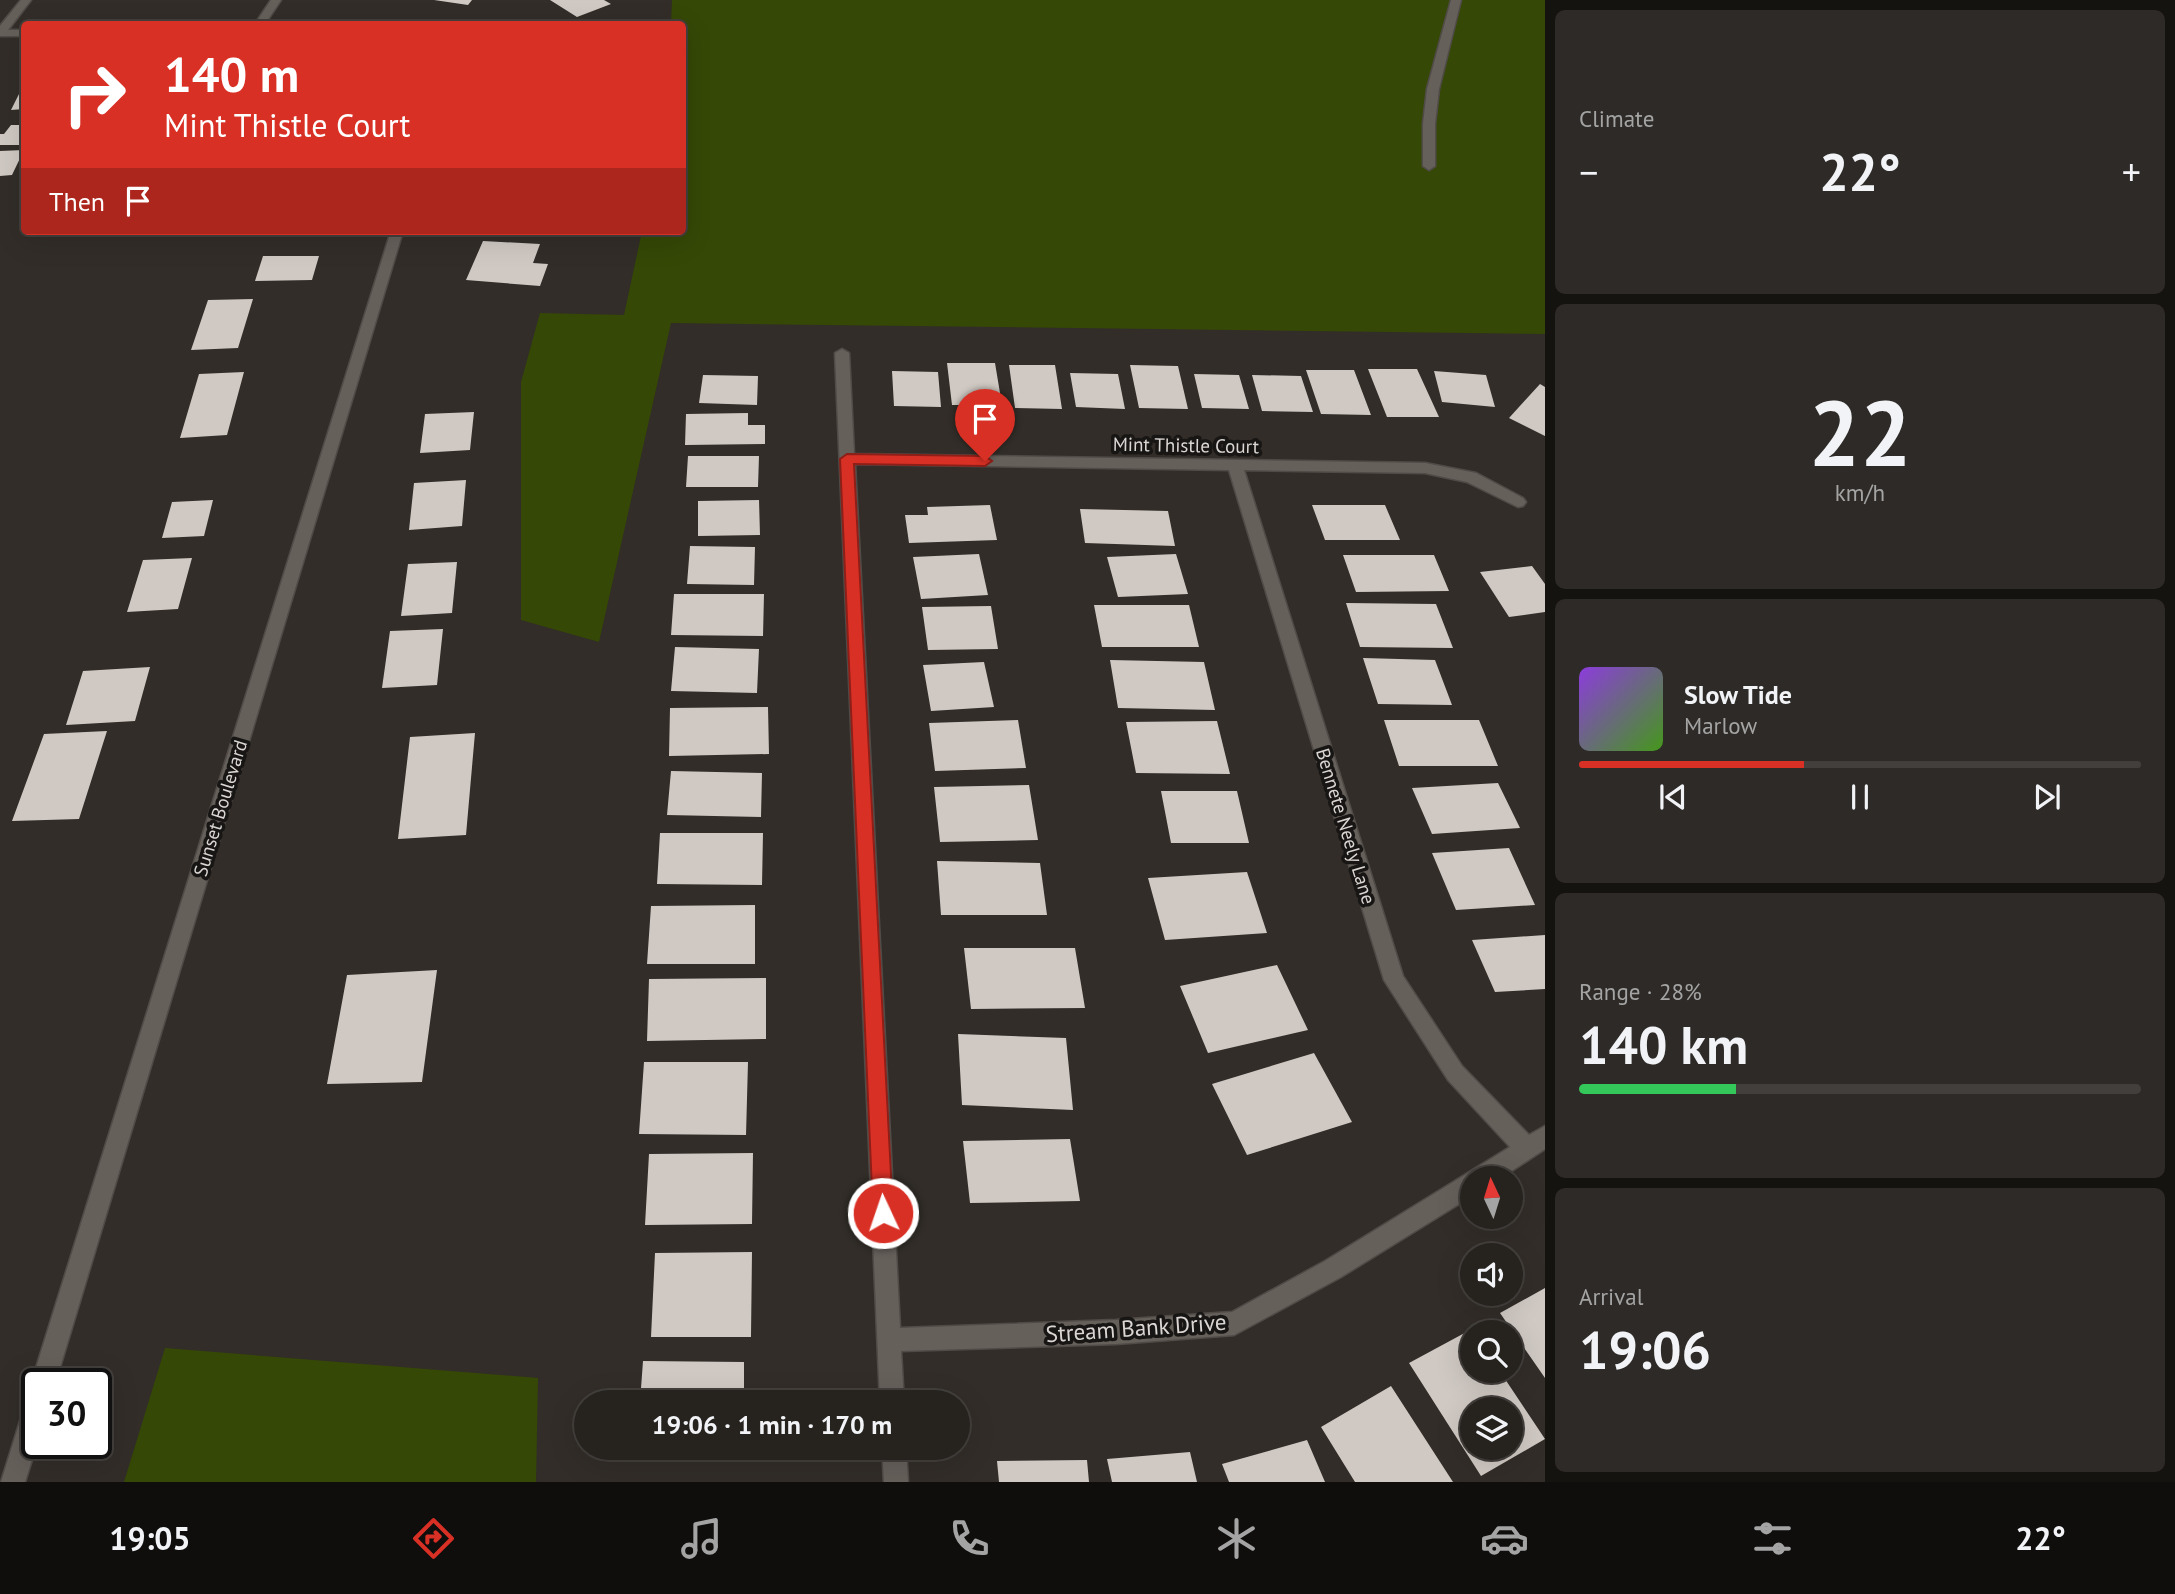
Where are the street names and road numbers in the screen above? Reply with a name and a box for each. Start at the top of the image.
street label: Mint Thistle Court [1113,432,1260,458]
street label: Sunset Boulevard [188,737,252,879]
street label: Bennete Neely Lane [1311,745,1381,907]
street label: Stream Bank Drive [1045,1307,1227,1348]

